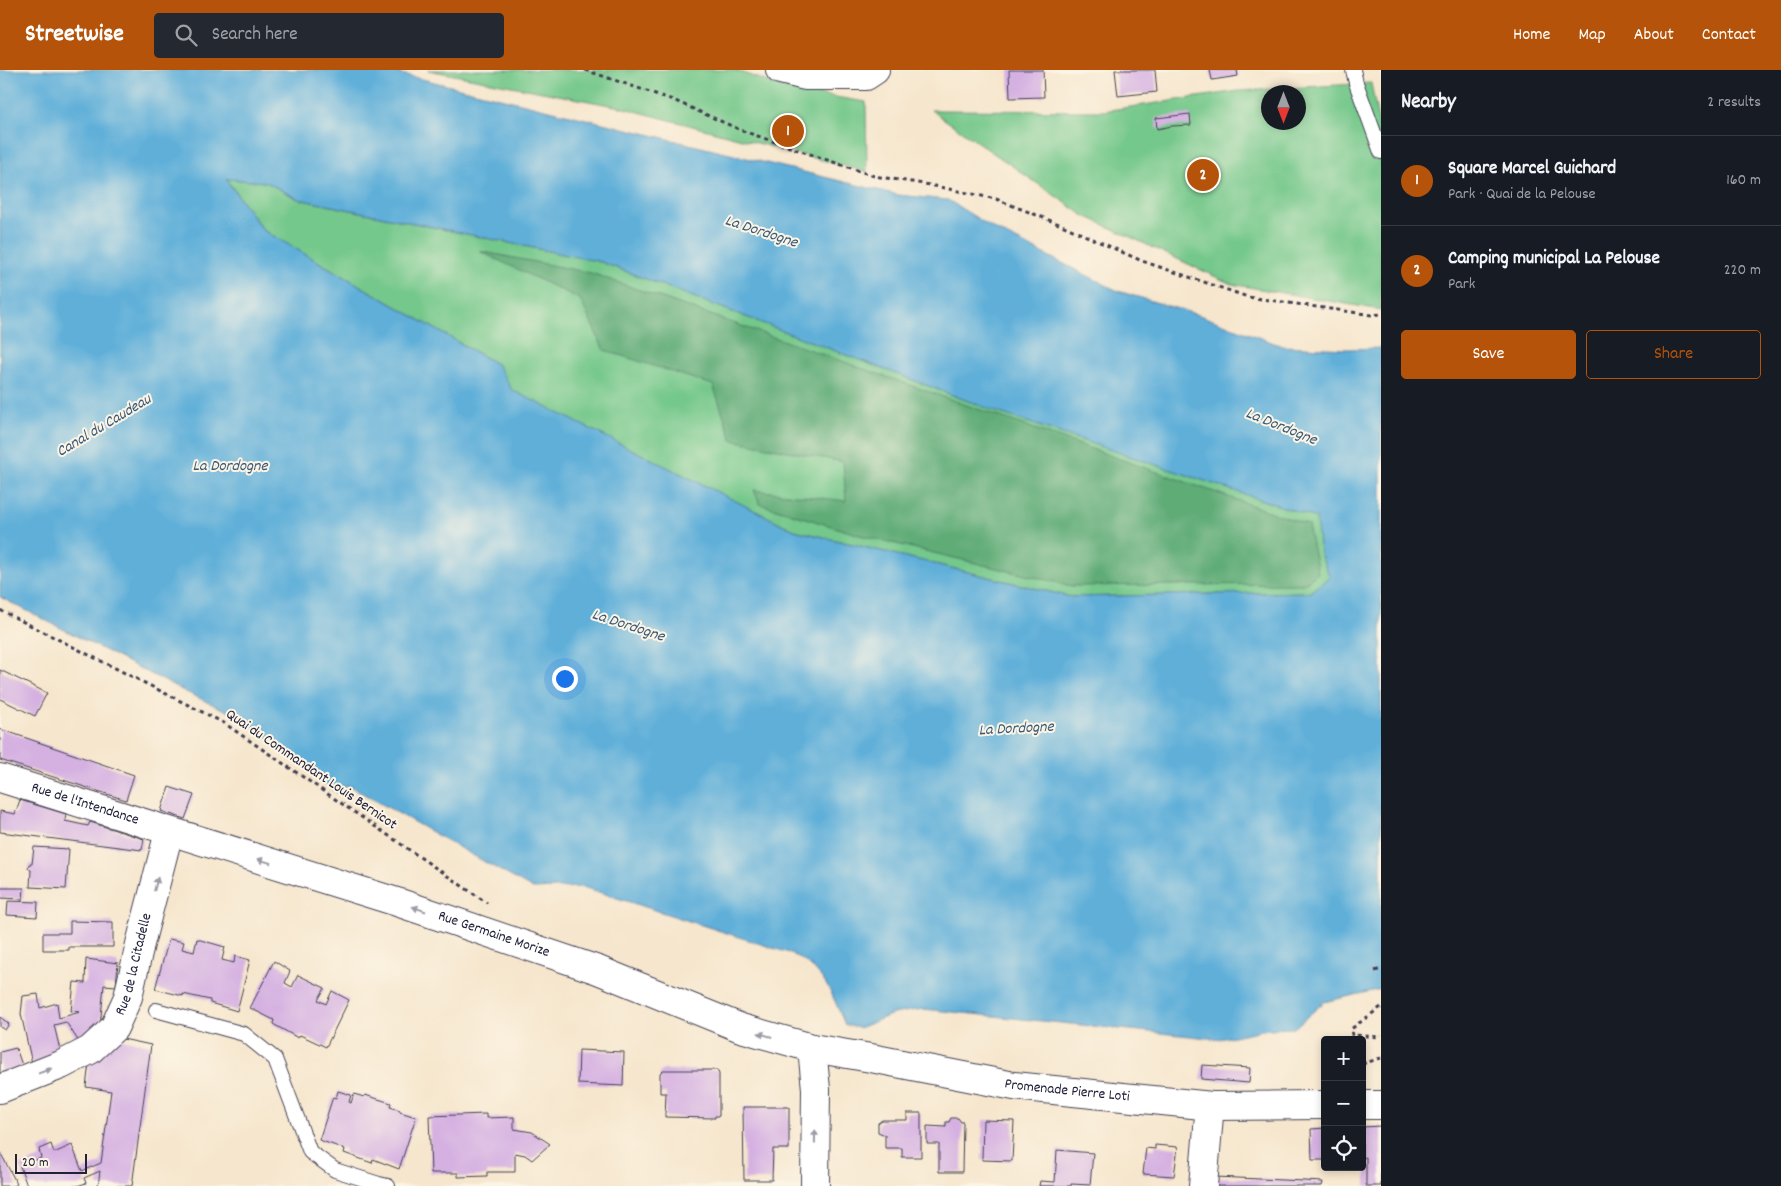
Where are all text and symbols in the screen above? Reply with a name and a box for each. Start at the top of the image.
search box [154,13,504,58]
text: Streetwise [25,18,124,52]
icon: search [172,21,200,49]
text: Search here [212,22,298,49]
text: Home [1513,23,1550,48]
text: Map [1578,23,1606,48]
text: About [1634,23,1674,48]
text: Contact [1702,23,1756,48]
north arrow [1261,85,1306,130]
text: Nearby [1401,88,1456,118]
text: 2 results [1707,91,1761,114]
pin: 1 [772,112,804,150]
pin: 2 [1187,156,1219,194]
text: Square Marcel Guichard [1448,156,1616,183]
text: 1 [1415,169,1419,192]
text: 160 m [1726,169,1761,192]
text: Park · Quai de la Pelouse [1448,183,1596,206]
water label: La Dordogne [722,209,801,255]
text: Camping municipal La Pelouse [1448,246,1660,273]
text: 2 [1414,259,1421,282]
text: 220 m [1724,259,1761,282]
text: Park [1448,273,1475,296]
button: Save [1401,330,1576,379]
button: Share [1586,330,1761,379]
water label: Canal du Caudeau [52,388,157,463]
water label: La Dordogne [1242,402,1321,452]
water label: La Dordogne [192,455,269,478]
water label: La Dordogne [589,603,668,649]
your location [552,666,578,692]
street label: Quai du Commandant Louis Bernicot [221,704,402,836]
water label: La Dordogne [978,716,1055,742]
street label: Rue de l'Intendance [28,777,142,832]
one-way arrow [256,856,271,864]
one-way arrow [153,876,161,891]
one-way arrow [411,905,426,913]
street label: Rue Germaine Morize [435,906,553,964]
street label: Rue de la Citadelle [110,910,159,1019]
one-way arrow [758,1031,773,1039]
map controls [1321,1036,1366,1171]
button: + [1321,1036,1366,1081]
one-way arrow [38,1067,53,1074]
street label: Promenade Pierre Loti [1003,1073,1131,1109]
button: − [1321,1081,1366,1126]
button: locate [1321,1126,1366,1171]
one-way arrow [811,1129,819,1145]
scale bar [15,1151,88,1174]
text: 20 m [22,1153,49,1173]

